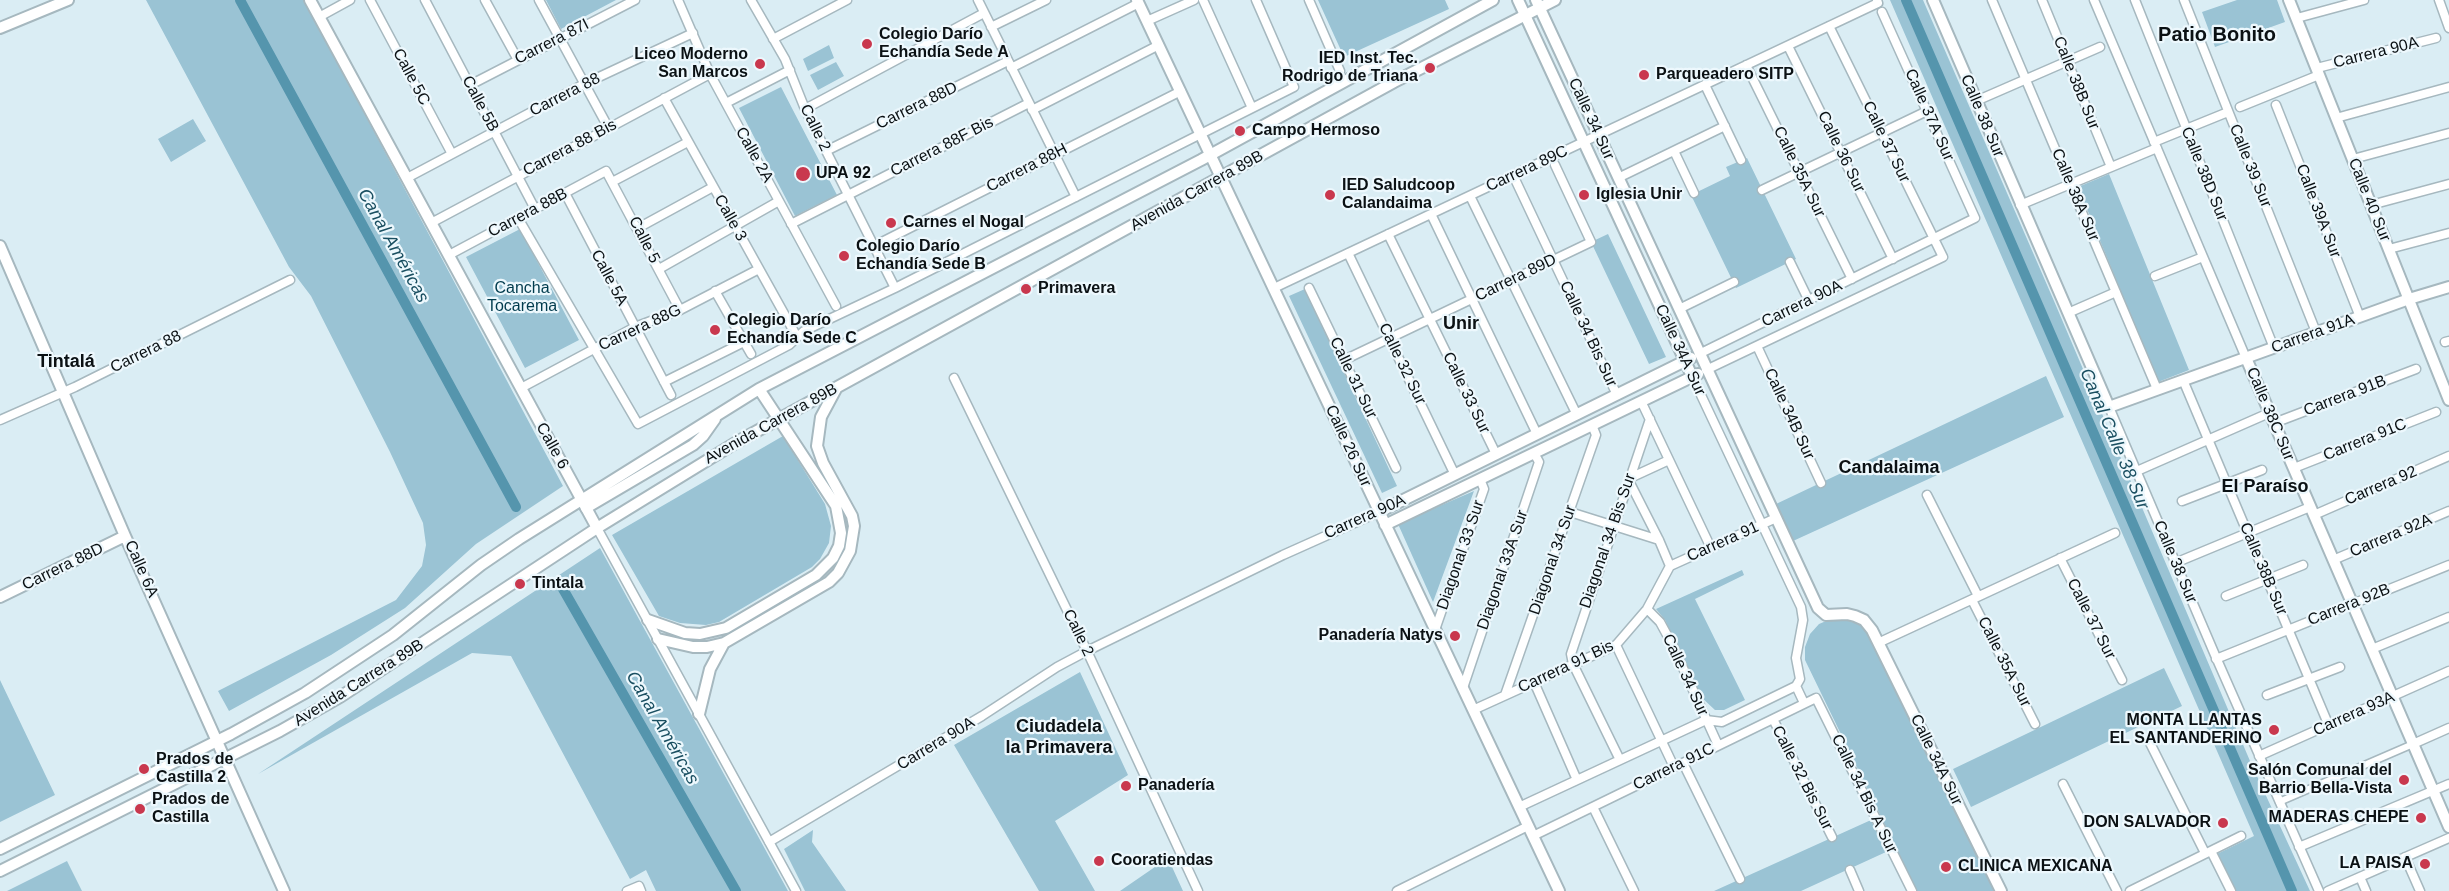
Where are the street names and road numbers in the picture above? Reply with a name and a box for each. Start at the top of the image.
street label: Carrera 87I [512,15,592,69]
street label: Carrera 90A [2331,33,2421,73]
street label: Calle 38B Sur [2049,34,2103,132]
street label: Calle 5C [388,45,434,109]
street label: Calle 37A Sur [1900,66,1958,164]
street label: Carrera 88 [527,69,603,121]
street label: Calle 38 Sur [1956,72,2008,160]
street label: Calle 5B [457,73,503,135]
street label: Calle 34 Sur [1564,75,1618,163]
street label: Carrera 88D [873,78,961,134]
street label: Calle 37 Sur [1858,98,1914,186]
street label: Calle 2 [795,101,835,155]
street label: Calle 36 Sur [1813,108,1869,196]
street label: Carrera 88F Bis [887,113,997,181]
street label: Carrera 88 Bis [520,115,620,181]
street label: Calle 39 Sur [2225,122,2275,210]
street label: Calle 35A Sur [1769,123,1829,221]
street label: Calle 2A [731,124,777,186]
street label: Calle 38D Sur [2176,124,2232,224]
street label: Carrera 88H [983,139,1071,197]
street label: Carrera 89C [1483,142,1571,196]
street label: Avenida Carrera 89B [1127,146,1267,236]
street label: Calle 38A Sur [2047,146,2103,244]
street label: Calle 40 Sur [2344,156,2394,244]
street label: Calle 39A Sur [2291,161,2345,261]
street label: Carrera 88B [485,184,571,242]
street label: Calle 3 [710,192,750,244]
street label: Calle 5 [624,213,664,267]
street label: Calle 5A [586,247,632,309]
street label: Carrera 89D [1472,250,1560,306]
street label: Carrera 90A [1759,276,1845,332]
street label: Calle 34 Bis Sur [1555,278,1621,390]
street label: Carrera 88G [596,301,684,355]
street label: Calle 34A Sur [1650,301,1710,399]
street label: Carrera 91A [2269,310,2357,358]
street label: Calle 32 Sur [1374,320,1430,408]
street label: Carrera 88 [107,327,185,377]
street label: Calle 31 Sur [1325,334,1381,422]
street label: Calle 33 Sur [1438,349,1494,437]
street label: Calle 38C Sur [2242,364,2298,464]
street label: Calle 34B Sur [1759,365,1819,463]
street label: Carrera 91B [2301,371,2389,421]
street label: Avenida Carrera 89B [701,379,841,469]
street label: Calle 26 Sur [1321,402,1375,490]
street label: Carrera 91C [2321,415,2409,465]
street label: Calle 6 [532,420,572,472]
street label: Carrera 92 [2342,462,2420,510]
street label: Diagonal 34 Bis Sur [1576,471,1640,611]
street label: Carrera 90A [1321,491,1409,543]
street label: Diagonal 33 Sur [1433,498,1489,612]
street label: Diagonal 34 Sur [1525,503,1581,617]
street label: Diagonal 33A Sur [1474,508,1532,632]
street label: Carrera 92A [2347,510,2435,562]
street label: Carrera 91 [1684,518,1762,566]
street label: Calle 38 Sur [2149,518,2201,606]
street label: Calle 38B Sur [2235,520,2291,618]
street label: Calle 6A [120,537,162,601]
street label: Carrera 88D [19,539,107,595]
street label: Calle 37 Sur [2062,575,2120,663]
street label: Carrera 92B [2305,580,2393,630]
street label: Calle 2 [1058,606,1098,660]
street label: Calle 35A Sur [1973,614,2035,710]
street label: Calle 34 Sur [1658,631,1712,719]
street label: Avenida Carrera 89B [291,635,427,731]
street label: Carrera 91 Bis [1515,637,1617,697]
street label: Carrera 93A [2310,688,2398,740]
street label: Calle 34A Sur [1906,711,1966,809]
street label: Carrera 90A [894,713,978,775]
street label: Calle 32 Bis Sur [1767,723,1837,833]
street label: Calle 34 Bis A Sur [1827,731,1901,857]
street label: Carrera 91C [1630,739,1718,795]

